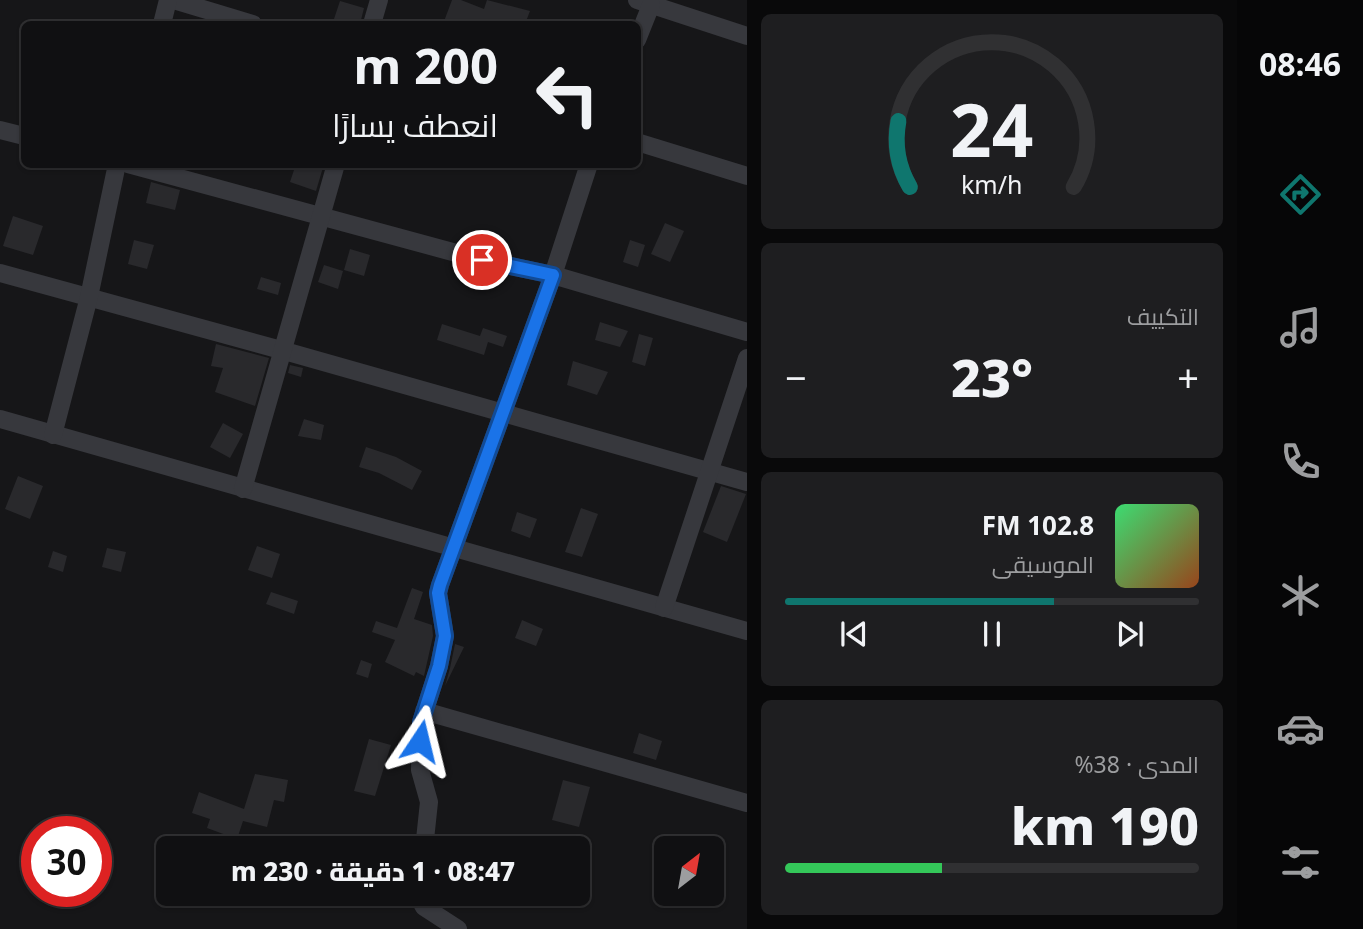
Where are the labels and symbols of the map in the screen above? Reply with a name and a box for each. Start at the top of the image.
pin [452,230,512,290]
position arrow [383,704,457,778]
speed limit sign: 30 [21,816,112,907]
north arrow [654,836,724,906]

